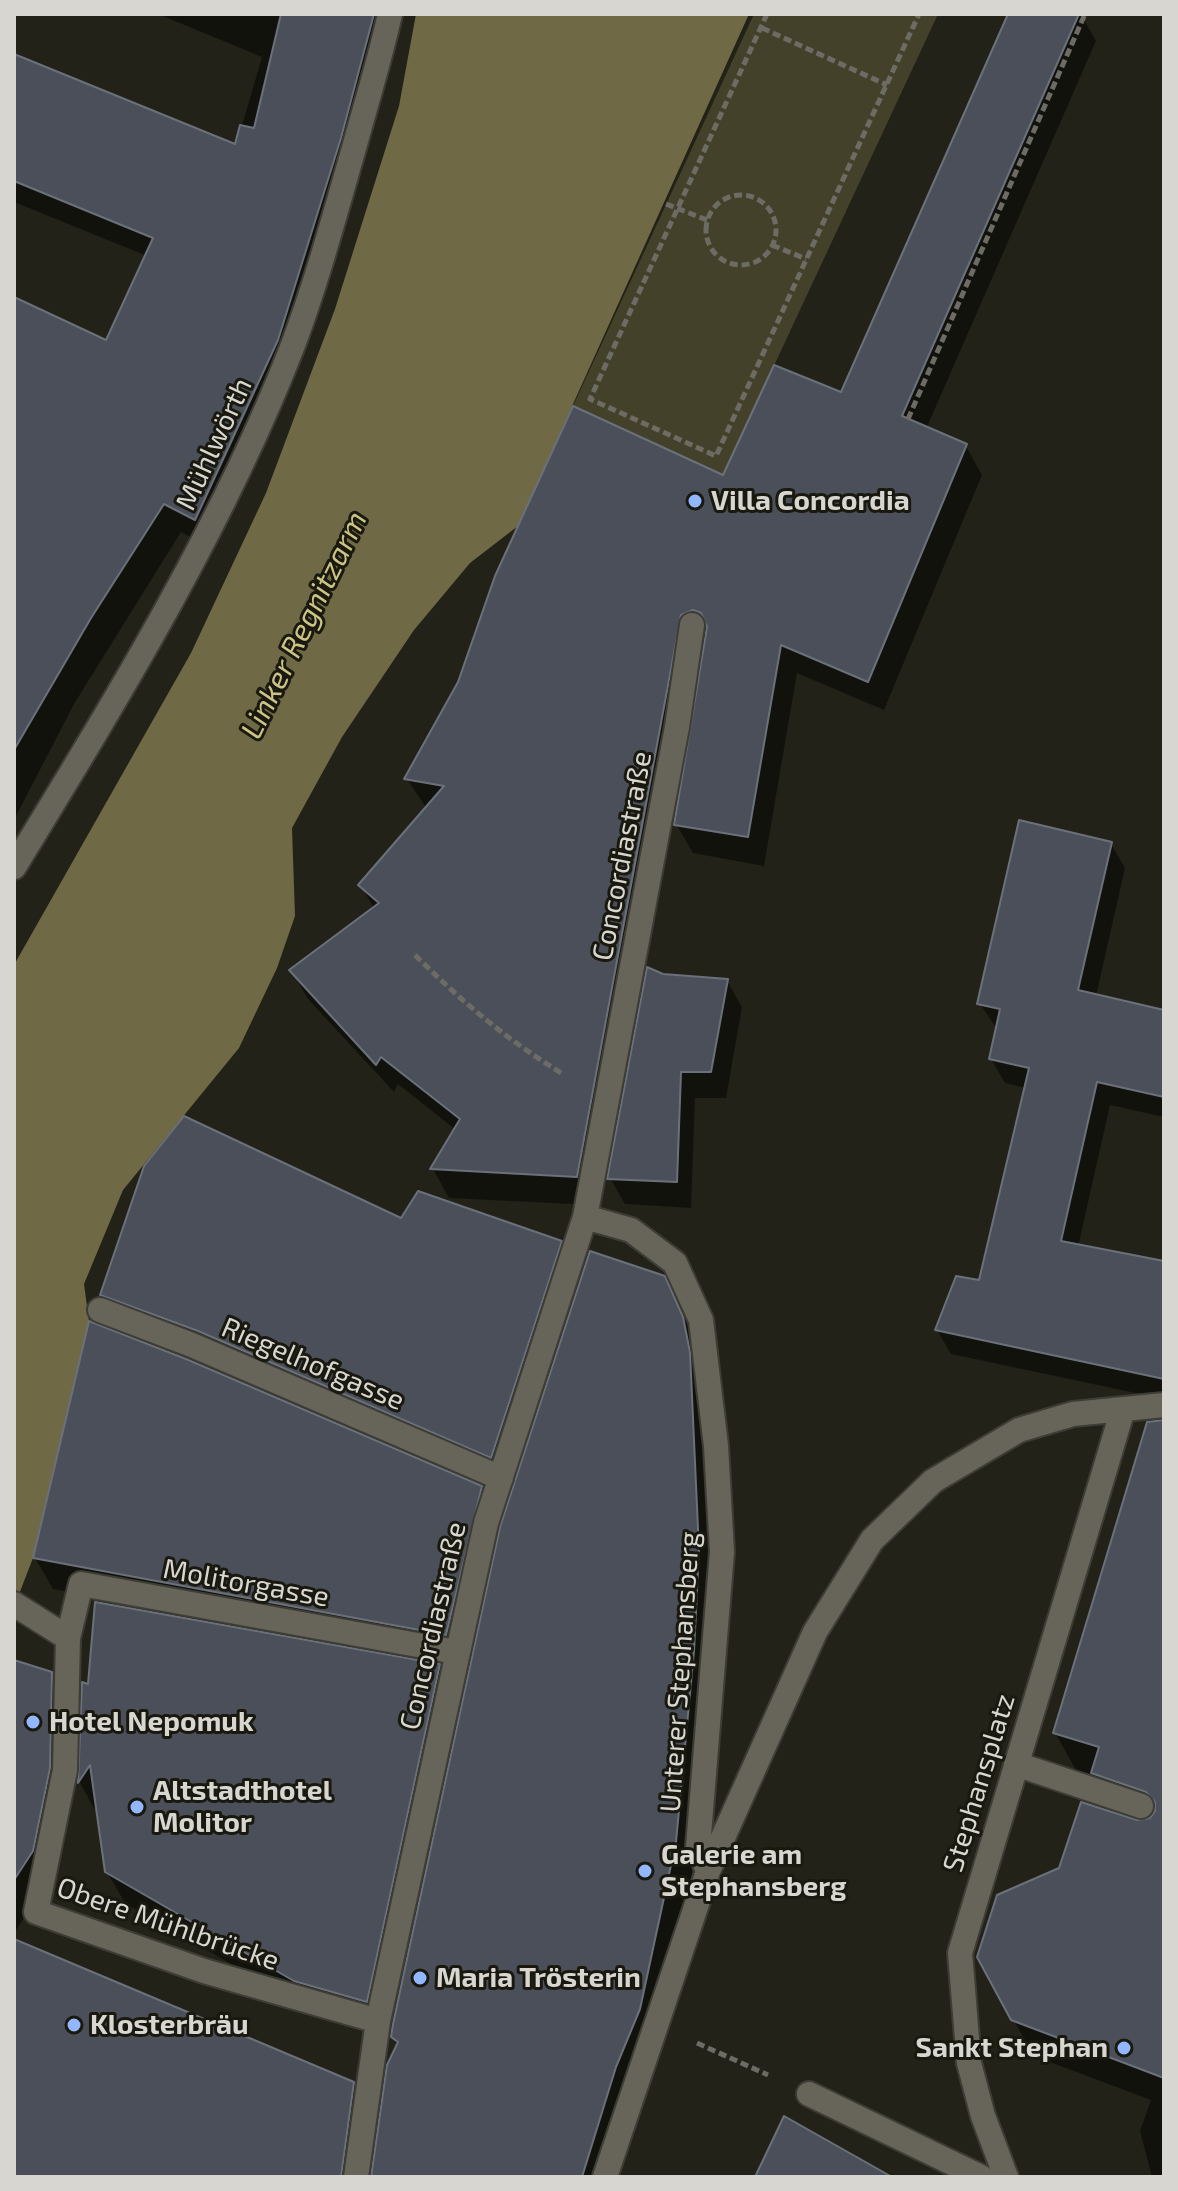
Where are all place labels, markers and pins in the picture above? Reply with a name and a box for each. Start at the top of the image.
place label: Villa Concordia [711,484,910,518]
marker: Villa Concordia [686,492,704,510]
place label: Hotel Nepomuk [49,1705,254,1739]
marker: Hotel Nepomuk [24,1713,42,1731]
place label: Altstadthotel Molitor [153,1774,332,1840]
marker: Altstadthotel Molitor [128,1798,146,1816]
place label: Galerie am Stephansberg [661,1838,846,1904]
marker: Galerie am Stephansberg [636,1862,654,1880]
place label: Maria Trösterin [436,1961,641,1995]
marker: Maria Trösterin [411,1969,429,1987]
place label: Klosterbräu [90,2008,249,2042]
marker: Klosterbräu [65,2016,83,2034]
place label: Sankt Stephan [916,2031,1108,2065]
marker: Sankt Stephan [1115,2039,1133,2057]

